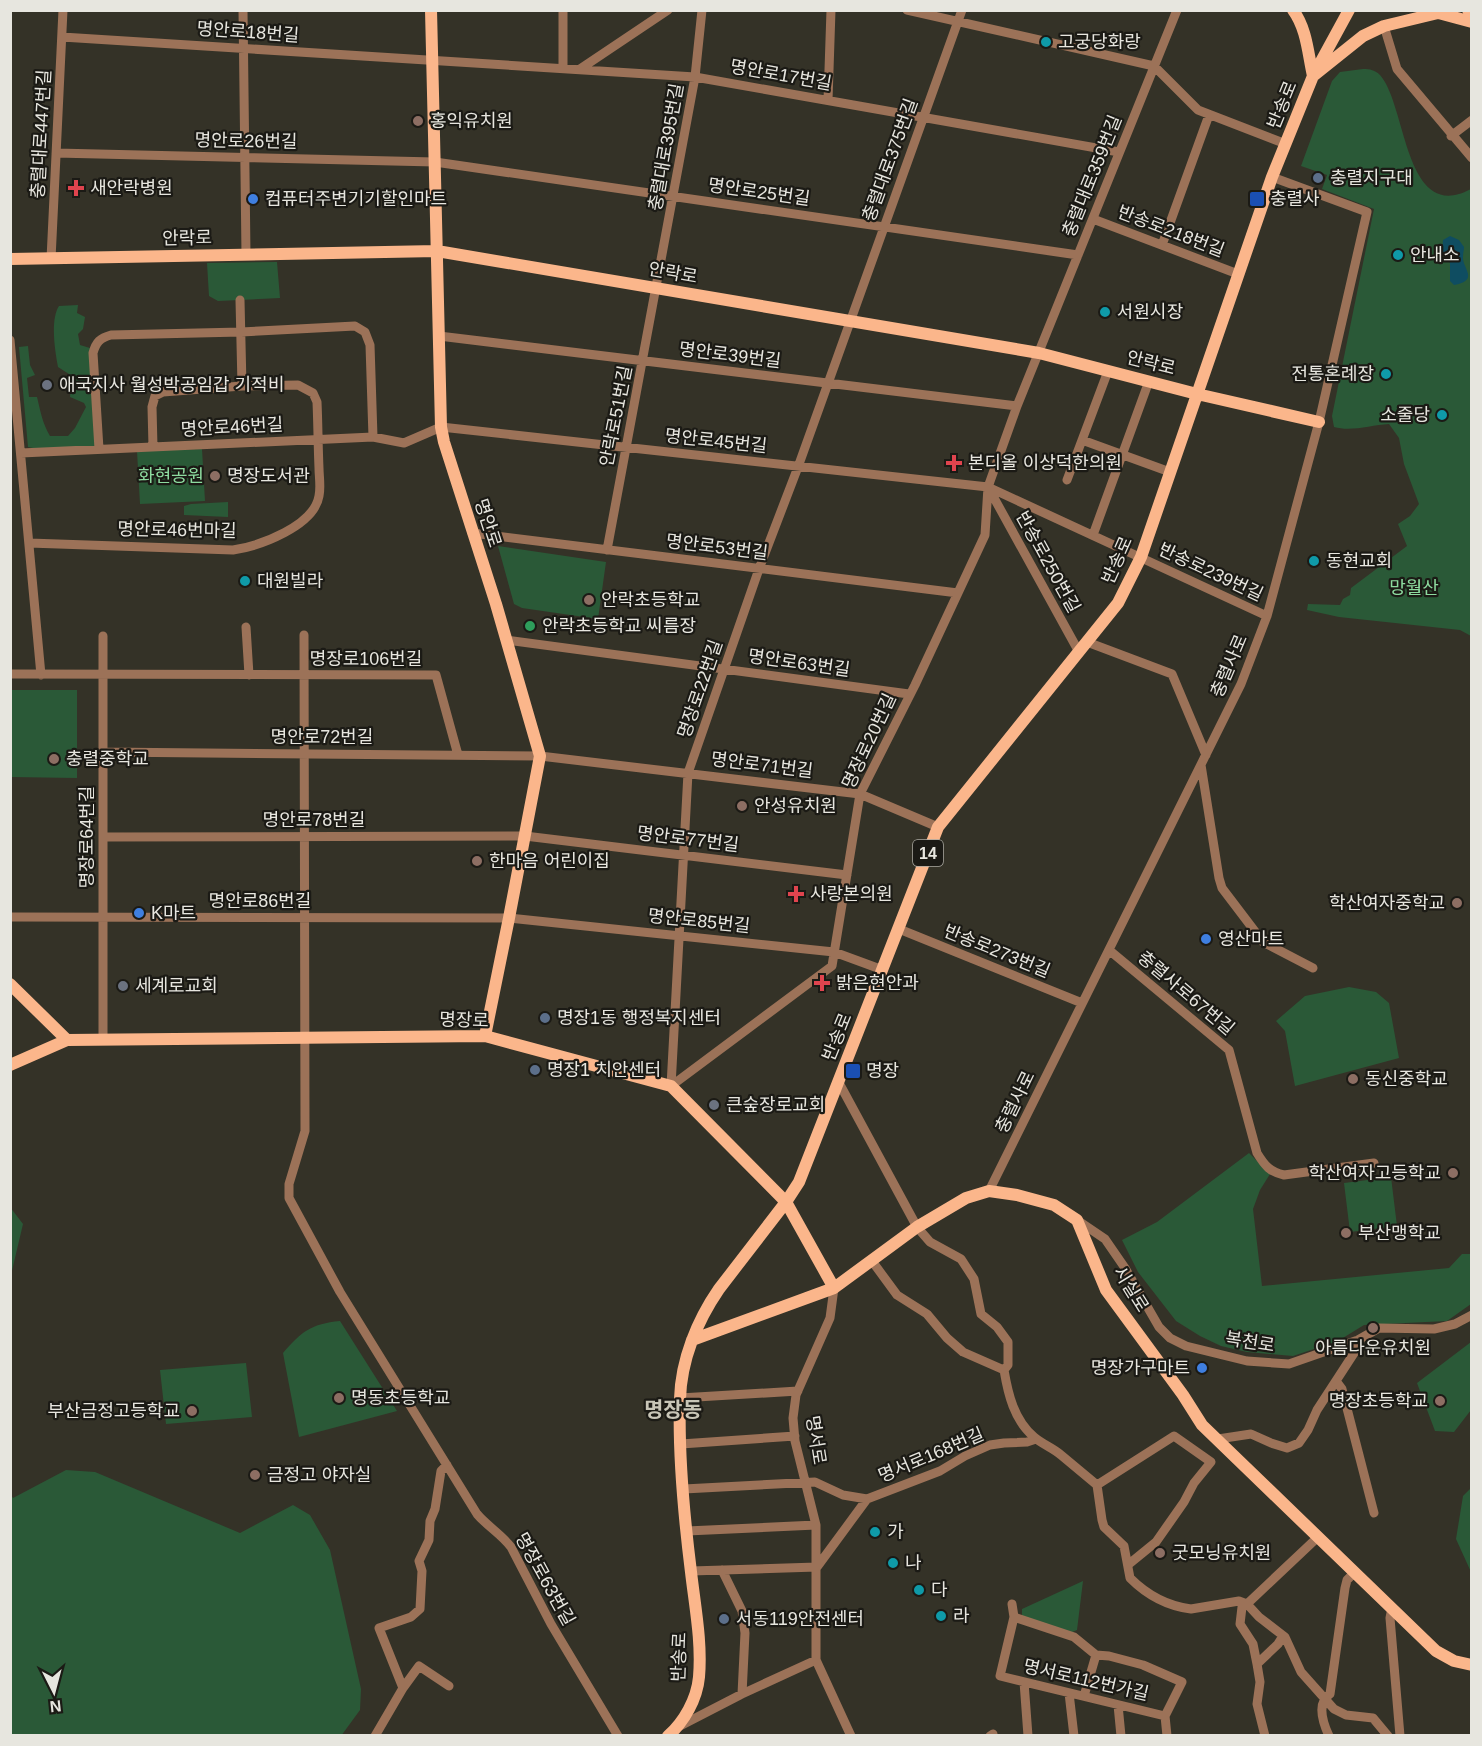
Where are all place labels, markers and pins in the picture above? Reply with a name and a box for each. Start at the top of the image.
place label: 고궁당화랑 [1058,32,1141,52]
marker: 고궁당화랑 [1039,35,1053,49]
place label: 홍익유치원 [430,111,513,131]
marker: 홍익유치원 [411,114,425,128]
place label: 충렬지구대 [1330,168,1413,188]
marker: 충렬지구대 [1311,171,1325,185]
place label: 새안락병원 [90,178,173,198]
marker: 새안락병원 [67,179,85,197]
place label: 컴퓨터주변기기할인마트 [265,189,447,209]
place label: 충렬사 [1270,189,1320,209]
marker: 충렬사 [1248,190,1266,208]
marker: 컴퓨터주변기기할인마트 [246,192,260,206]
place label: 안내소 [1410,245,1460,265]
marker: 안내소 [1391,248,1405,262]
place label: 서원시장 [1117,302,1183,322]
marker: 서원시장 [1098,305,1112,319]
place label: 전통혼례장 [1291,364,1374,384]
marker: 전통혼례장 [1379,367,1393,381]
place label: 애국지사 월성박공임갑 기적비 [59,375,284,395]
marker: 애국지사 월성박공임갑 기적비 [40,378,54,392]
place label: 소줄당 [1380,405,1430,425]
marker: 소줄당 [1435,408,1449,422]
place label: 본디올 이상덕한의원 [968,453,1122,473]
marker: 본디올 이상덕한의원 [945,454,963,472]
place label: 명장도서관 [227,466,310,486]
marker: 명장도서관 [208,469,222,483]
place label: 동현교회 [1326,551,1392,571]
marker: 동현교회 [1307,554,1321,568]
place label: 대원빌라 [257,571,324,591]
marker: 대원빌라 [238,574,252,588]
place label: 안락초등학교 [601,590,700,610]
marker: 안락초등학교 [582,593,596,607]
place label: 안락초등학교 씨름장 [542,616,696,636]
marker: 안락초등학교 씨름장 [523,619,537,633]
place label: 충렬중학교 [66,749,149,769]
marker: 충렬중학교 [47,752,61,766]
place label: 안성유치원 [754,796,837,816]
marker: 안성유치원 [735,799,749,813]
place label: 한마음 어린이집 [489,851,610,871]
marker: 한마음 어린이집 [470,854,484,868]
place label: 사랑본의원 [810,884,893,904]
marker: 사랑본의원 [787,885,805,903]
place label: 학산여자중학교 [1329,893,1445,913]
marker: 학산여자중학교 [1450,896,1464,910]
place label: K마트 [151,903,196,923]
marker: K마트 [132,906,146,920]
place label: 영산마트 [1218,929,1284,949]
marker: 영산마트 [1199,932,1213,946]
place label: 밝은현안과 [836,973,919,993]
marker: 밝은현안과 [813,974,831,992]
place label: 세계로교회 [135,976,218,996]
marker: 세계로교회 [116,979,130,993]
place label: 명장1동 행정복지센터 [557,1008,721,1028]
marker: 명장1동 행정복지센터 [538,1011,552,1025]
place label: 명장1 치안센터 [547,1060,661,1080]
place label: 명장 [866,1061,899,1081]
marker: 명장 [844,1062,862,1080]
marker: 명장1 치안센터 [528,1063,542,1077]
place label: 동신중학교 [1365,1069,1448,1089]
marker: 동신중학교 [1346,1072,1360,1086]
place label: 큰숲장로교회 [726,1095,825,1115]
marker: 큰숲장로교회 [707,1098,721,1112]
place label: 학산여자고등학교 [1309,1163,1441,1183]
marker: 학산여자고등학교 [1446,1166,1460,1180]
place label: 부산맹학교 [1358,1223,1441,1243]
marker: 부산맹학교 [1339,1226,1353,1240]
marker: 아름다운유치원 [1366,1321,1380,1335]
place label: 아름다운유치원 [1315,1338,1431,1358]
place label: 명장가구마트 [1091,1358,1190,1378]
marker: 명장가구마트 [1195,1361,1209,1375]
place label: 명동초등학교 [351,1388,450,1408]
marker: 명동초등학교 [332,1391,346,1405]
place label: 명장초등학교 [1329,1391,1428,1411]
marker: 명장초등학교 [1433,1394,1447,1408]
place label: 부산금정고등학교 [48,1401,180,1421]
marker: 부산금정고등학교 [185,1404,199,1418]
place label: 금정고 야자실 [267,1465,371,1485]
marker: 금정고 야자실 [248,1468,262,1482]
place label: 가 [887,1522,904,1542]
marker: 가 [868,1525,882,1539]
place label: 굿모닝유치원 [1172,1543,1271,1563]
marker: 굿모닝유치원 [1153,1546,1167,1560]
place label: 나 [905,1553,922,1573]
marker: 나 [886,1556,900,1570]
place label: 다 [931,1580,948,1600]
marker: 다 [912,1583,926,1597]
place label: 라 [953,1606,970,1626]
place label: 서동119안전센터 [736,1609,864,1629]
marker: 라 [934,1609,948,1623]
marker: 서동119안전센터 [717,1612,731,1626]

